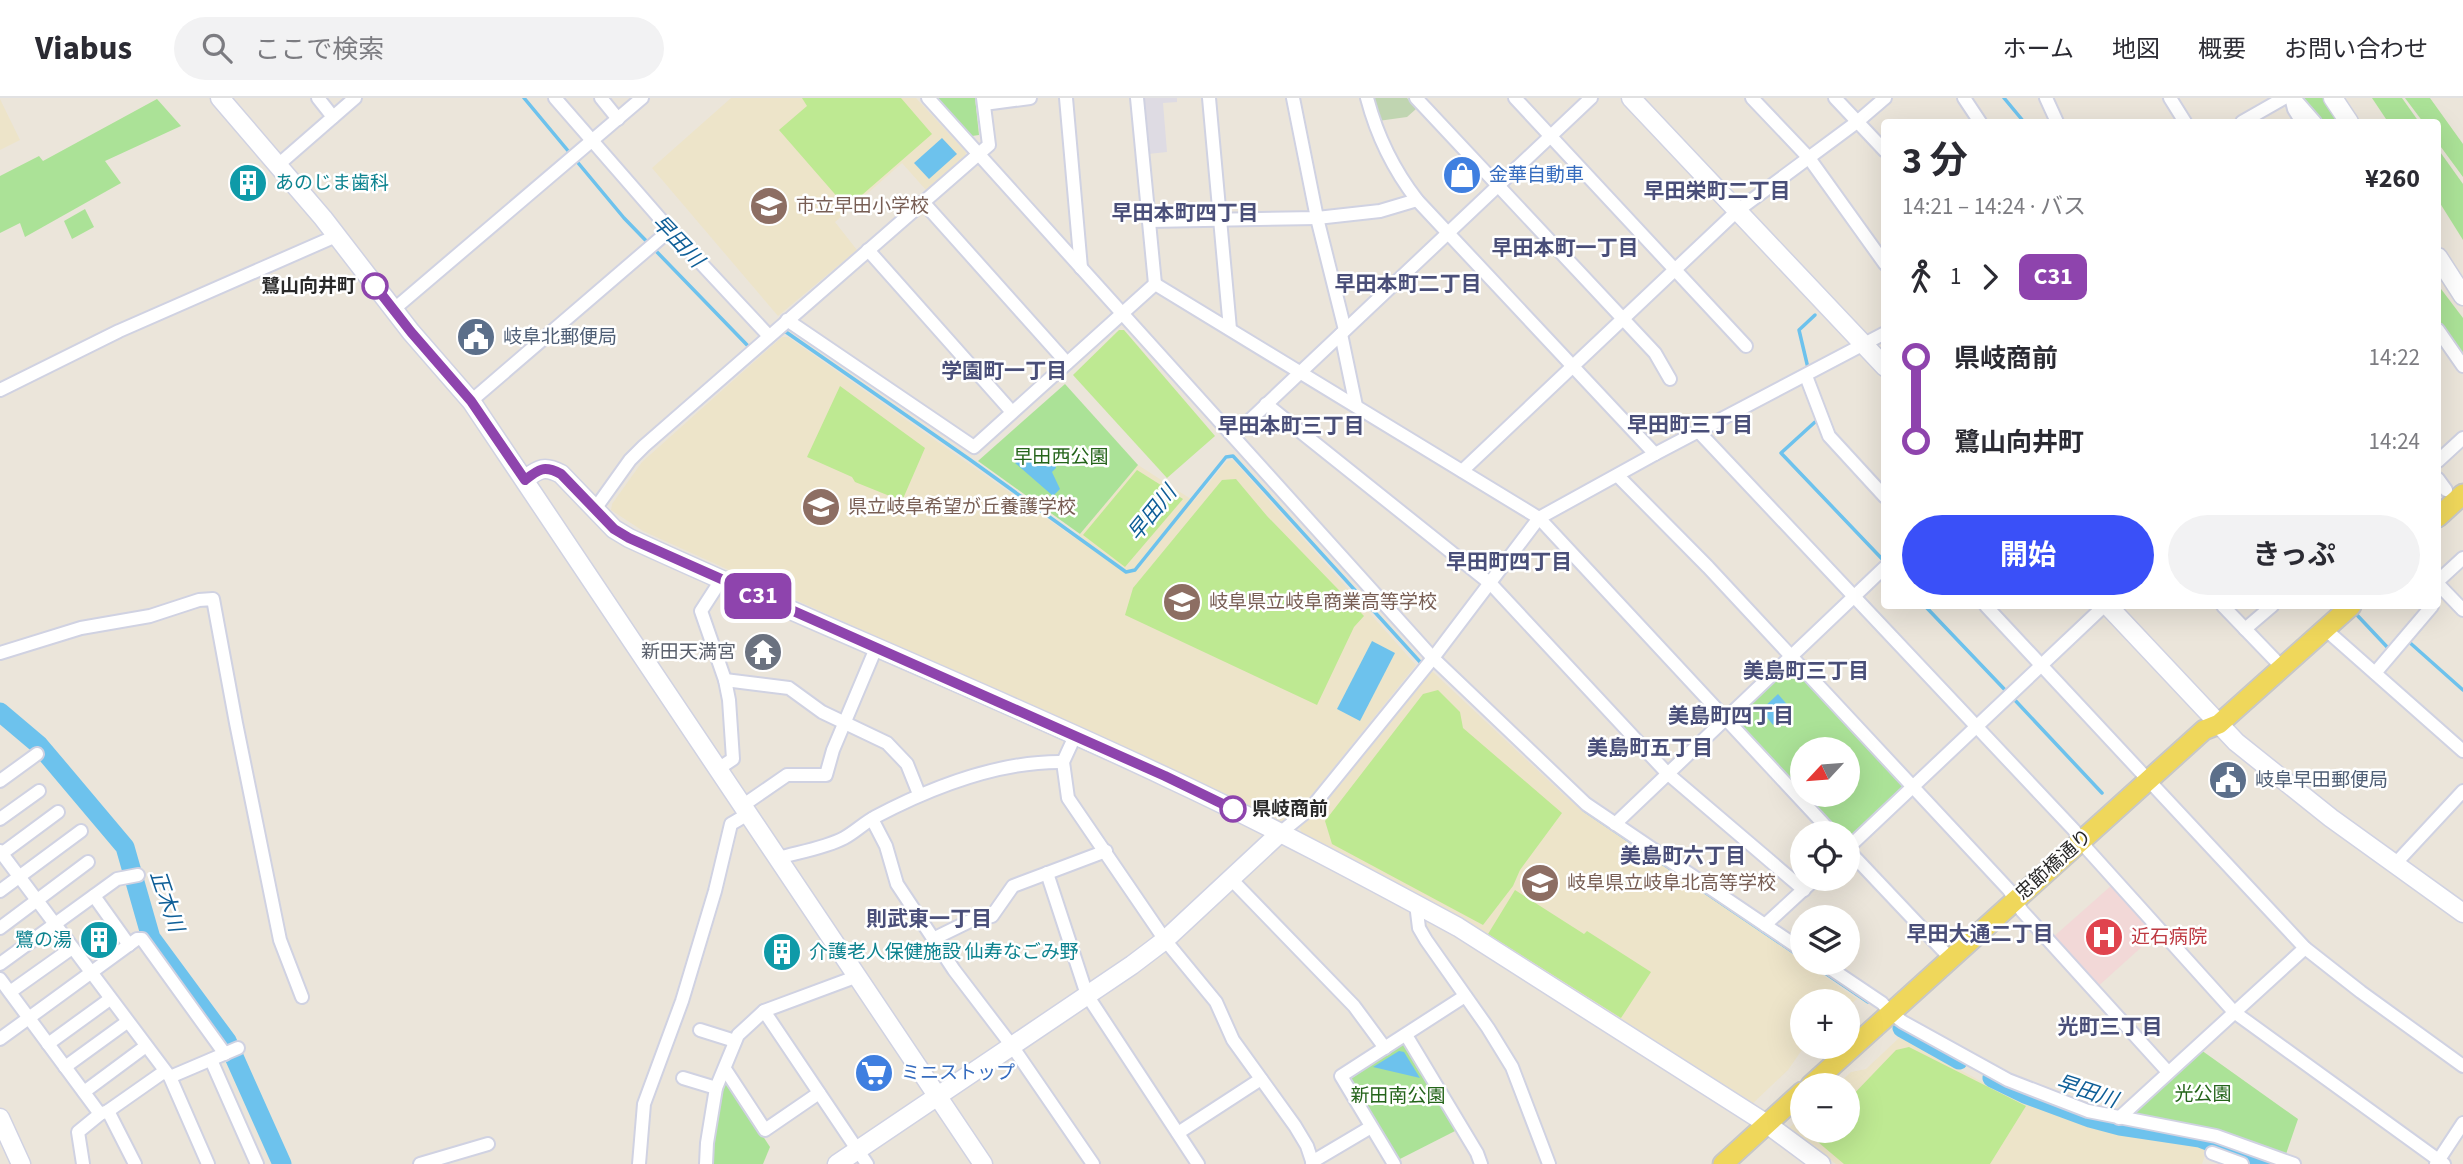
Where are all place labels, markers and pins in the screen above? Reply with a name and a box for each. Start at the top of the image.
shop icon: 金華自動車 [1441,154,1483,196]
building icon: あのじま歯科 [227,162,269,204]
place label: 金華自動車 [1489,162,1584,189]
place label: あのじま歯科 [275,170,389,197]
school or university icon: 市立早田小学校 [748,185,790,227]
place label: 市立早田小学校 [796,193,929,220]
place label: 鷺山向井町 [261,273,356,300]
marker: 鷺山向井町 [362,273,388,299]
public building icon: 岐阜北郵便局 [455,316,497,358]
place label: 岐阜北郵便局 [503,324,617,351]
school or university icon: 県立岐阜希望が丘養護学校 [800,486,842,528]
place label: 県立岐阜希望が丘養護学校 [848,494,1076,521]
school or university icon: 岐阜県立岐阜商業高等学校 [1161,581,1203,623]
place label: 岐阜県立岐阜商業高等学校 [1209,589,1437,616]
temple icon: 新田天満宮 [742,631,784,673]
place label: 新田天満宮 [641,639,736,666]
public building icon: 岐阜早田郵便局 [2207,759,2249,801]
place label: 岐阜早田郵便局 [2255,767,2388,794]
marker: 県岐商前 [1220,796,1246,822]
place label: 県岐商前 [1252,796,1328,823]
school or university icon: 岐阜県立岐阜北高等学校 [1519,862,1561,904]
place label: 岐阜県立岐阜北高等学校 [1567,870,1776,897]
hospital icon: 近石病院 [2083,916,2125,958]
building icon: 鷺の湯 [78,919,120,961]
place label: 近石病院 [2131,924,2207,951]
place label: 鷺の湯 [15,927,72,954]
building icon: 介護老人保健施設 仙寿なごみ野 [761,931,803,973]
place label: 介護老人保健施設 仙寿なごみ野 [809,939,1079,966]
supermarket icon: ミニストップ [853,1052,895,1094]
place label: ミニストップ [901,1060,1015,1087]

